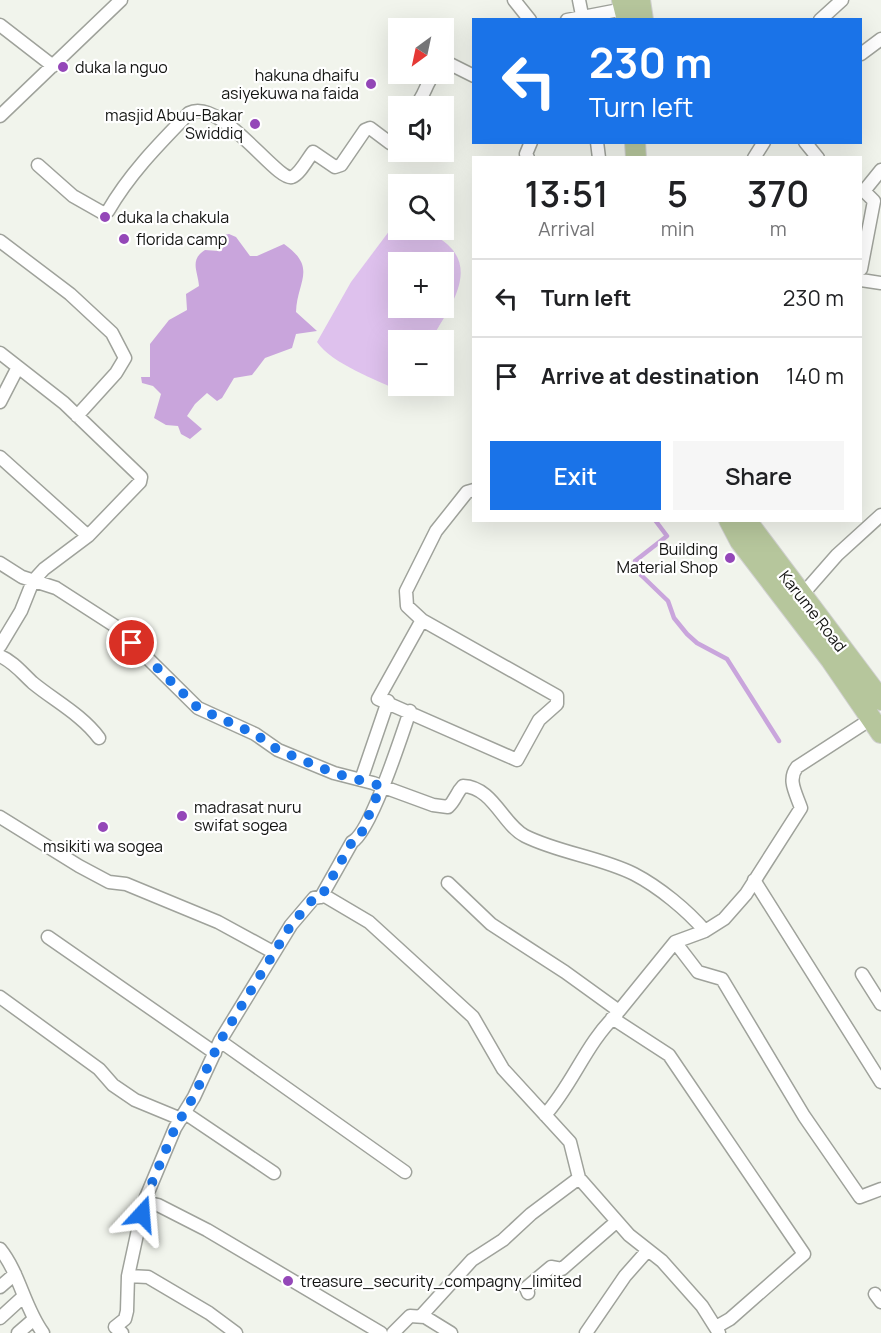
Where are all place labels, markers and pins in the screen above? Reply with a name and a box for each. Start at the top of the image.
place label: duka la nguo [75,56,168,78]
marker: duka la nguo [56,60,70,74]
place label: hakuna dhaifu asiyekuwa na faida [221,64,359,104]
marker: hakuna dhaifu asiyekuwa na faida [364,77,378,91]
place label: masjid Abuu-Bakar Swiddiq [105,104,243,144]
marker: masjid Abuu-Bakar Swiddiq [248,117,262,131]
place label: duka la chakula [117,206,229,228]
marker: duka la chakula [98,210,112,224]
place label: florida camp [136,228,227,250]
marker: florida camp [117,232,131,246]
place label: Building Material Shop [617,538,718,578]
marker: Building Material Shop [723,551,737,565]
pin [106,617,157,668]
place label: madrasat nuru swifat sogea [194,796,301,836]
marker: madrasat nuru swifat sogea [175,809,189,823]
marker: msikiti wa sogea [96,820,110,834]
place label: msikiti wa sogea [43,835,163,857]
place label: treasure_security_compagny_limited [300,1270,582,1292]
marker: treasure_security_compagny_limited [281,1274,295,1288]

